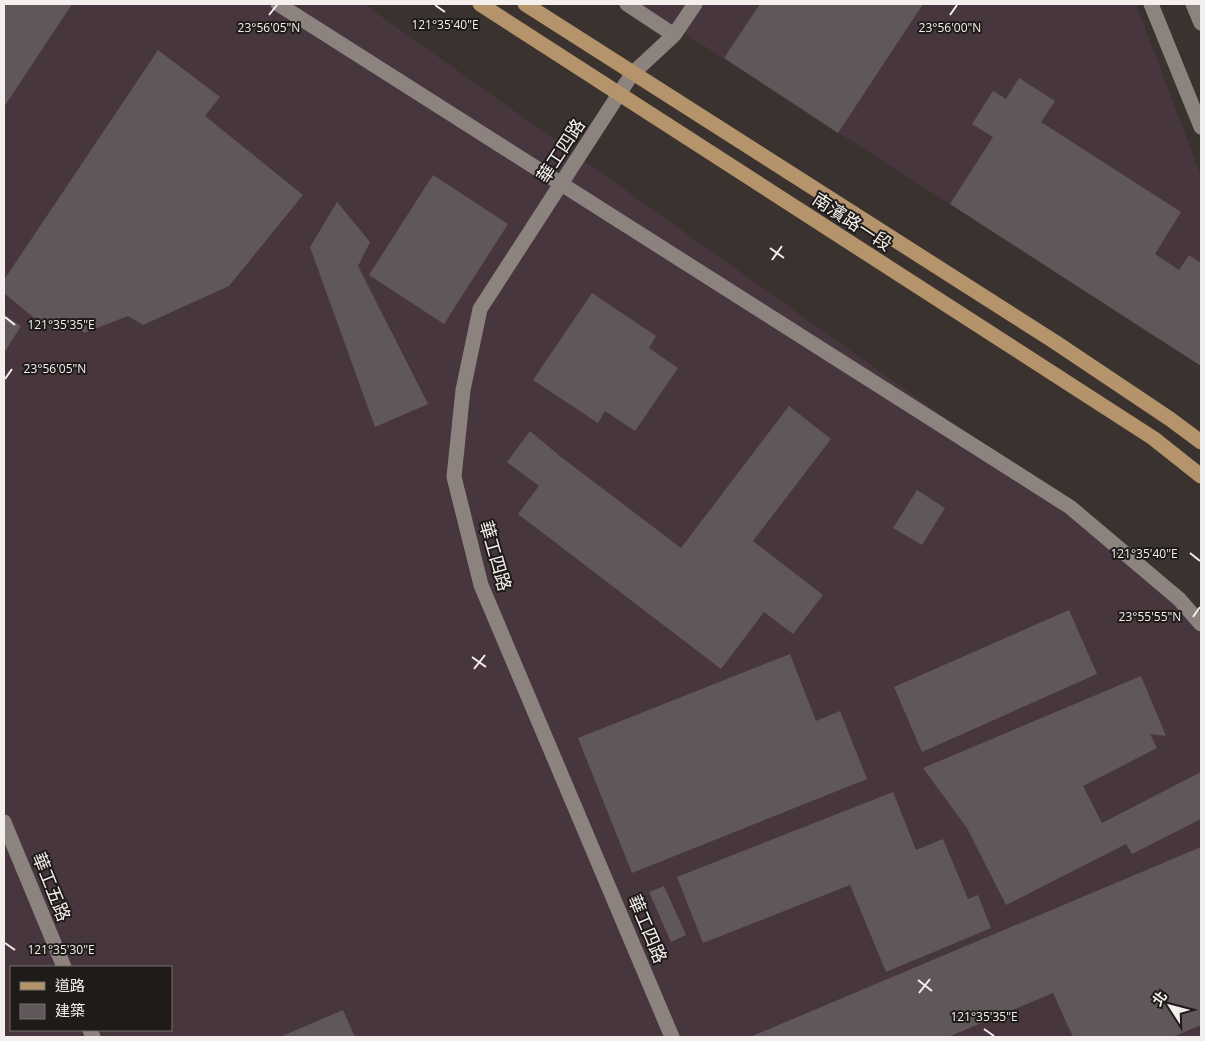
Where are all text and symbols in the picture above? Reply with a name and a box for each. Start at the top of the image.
text: 121°35'40"E [411,16,479,33]
text: 23°56'05"N [238,19,300,36]
text: 23°56'00"N [919,19,981,36]
street label: 華工四路 [530,114,590,187]
street label: 南濱路一段 [808,187,897,256]
text: 121°35'35"E [27,316,95,333]
text: 23°56'05"N [24,360,86,377]
street label: 華工四路 [475,518,517,594]
text: 121°35'40"E [1110,545,1178,562]
text: 23°55'55"N [1119,608,1181,625]
street label: 華工五路 [27,849,77,924]
street label: 華工四路 [623,891,673,966]
text: 121°35'30"E [27,941,95,958]
legend [10,966,172,1031]
text: 道路 [55,975,85,995]
north arrow [1145,981,1195,1031]
text: 北 [1147,987,1171,1009]
text: 建築 [55,1000,85,1020]
text: 121°35'35"E [950,1008,1018,1025]

